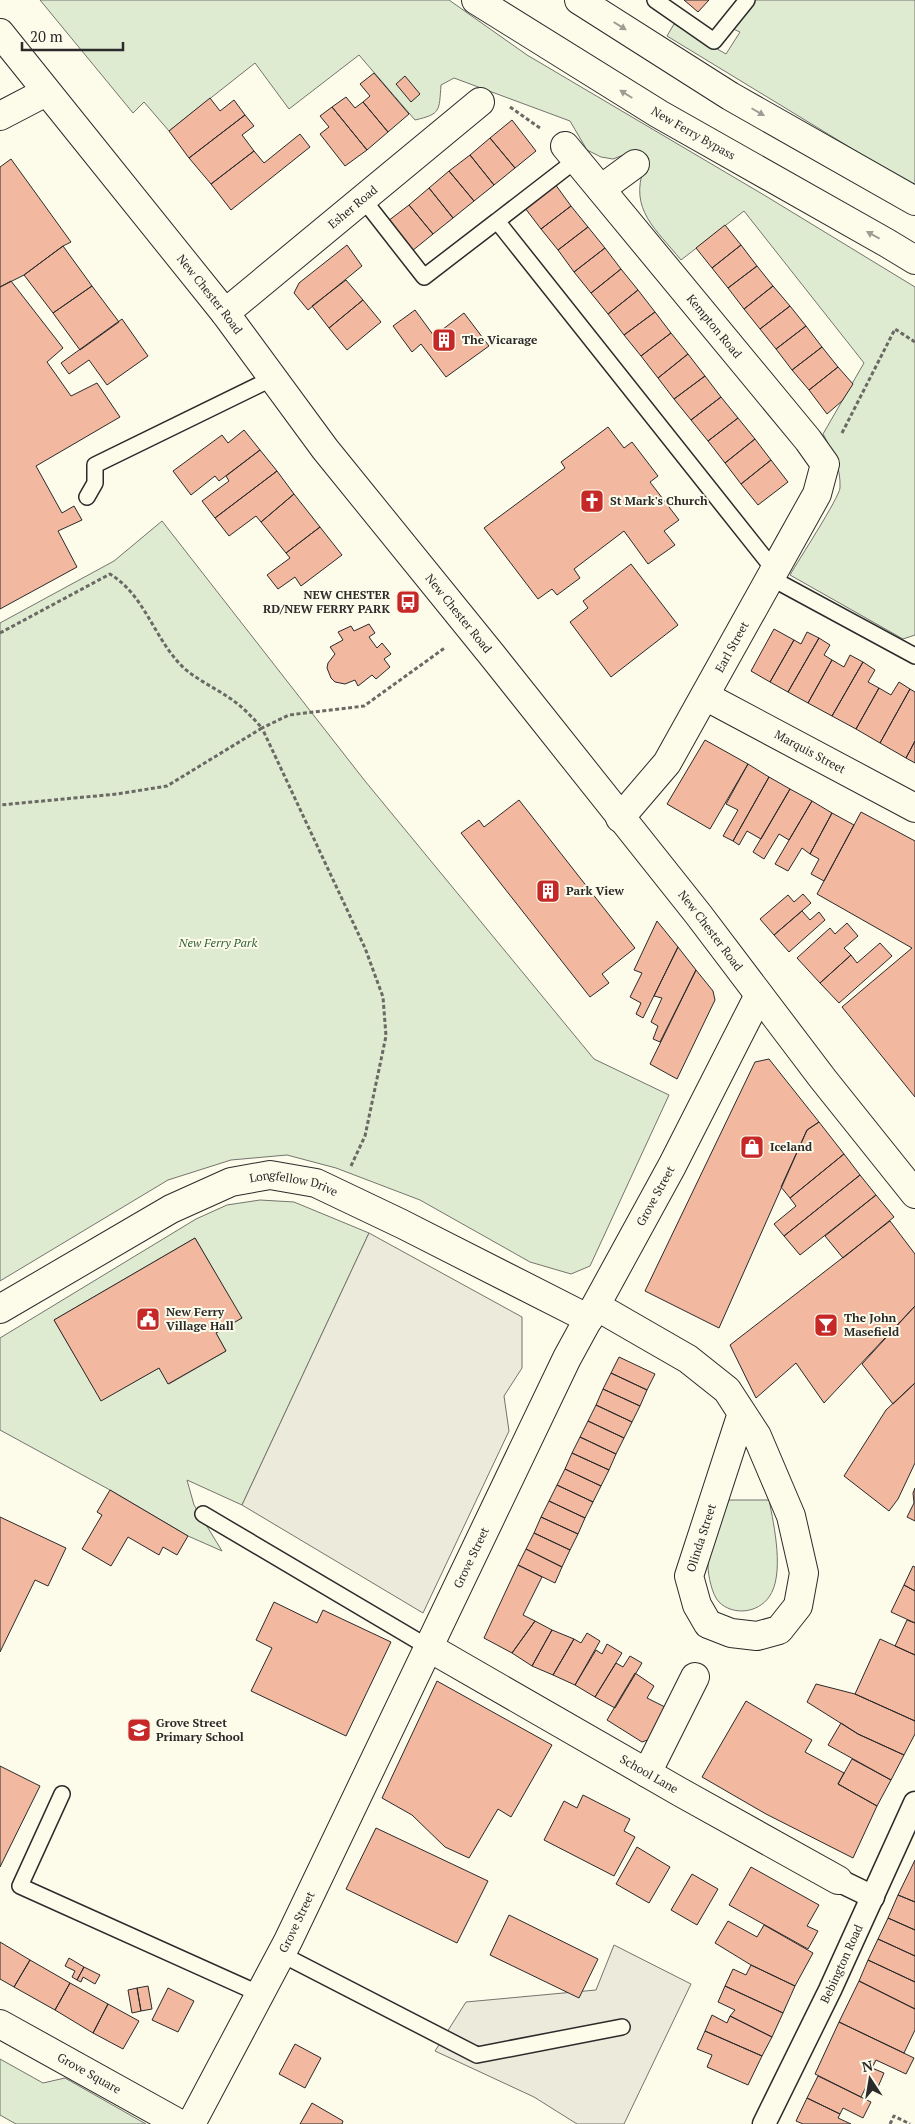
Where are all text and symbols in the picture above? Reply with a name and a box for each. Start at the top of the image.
scale bar [22,20,124,52]
one-way arrow [614,21,627,31]
text: 20 m [30,26,63,46]
one-way arrow [619,89,632,98]
street label: New Ferry Bypass [649,103,738,163]
one-way arrow [751,108,766,116]
street label: Esher Road [325,182,381,232]
one-way arrow [867,230,880,239]
street label: New Chester Road [174,251,246,337]
street label: Kempton Road [684,291,745,361]
building icon: The Vicarage [431,327,457,353]
place label: The Vicarage [462,332,538,347]
church icon: St Mark's Church [579,488,605,514]
place label: St Mark's Church [610,493,708,508]
street label: New Chester Road [422,571,496,656]
place label: NEW CHESTER RD/NEW FERRY PARK [263,587,391,616]
bus stop icon: NEW CHESTER RD/NEW FERRY PARK [395,589,421,615]
street label: Earl Street [711,618,752,675]
street label: Marquis Street [772,727,849,777]
building icon: Park View [535,878,561,904]
place label: Park View [566,883,625,898]
street label: New Chester Road [675,887,747,974]
park label: New Ferry Park [178,935,257,950]
shop icon: Iceland [739,1134,765,1160]
place label: Iceland [770,1139,813,1154]
street label: Grove Street [633,1163,678,1228]
street label: Longfellow Drive [248,1167,340,1199]
place label: New Ferry Village Hall [166,1304,234,1333]
public building icon: New Ferry Village Hall [135,1306,161,1332]
place label: The John Masefield [844,1310,900,1339]
bar icon: The John Masefield [813,1312,839,1338]
street label: Olinda Street [683,1501,719,1574]
street label: Grove Street [450,1524,492,1591]
place label: Grove Street Primary School [156,1715,244,1744]
school or university icon: Grove Street Primary School [126,1717,152,1743]
street label: School Lane [617,1751,681,1796]
street label: Grove Street [275,1888,318,1955]
street label: Bebington Road [817,1922,866,2006]
street label: Grove Square [55,2049,124,2097]
north arrow [845,2054,895,2104]
text: N [860,2055,875,2076]

